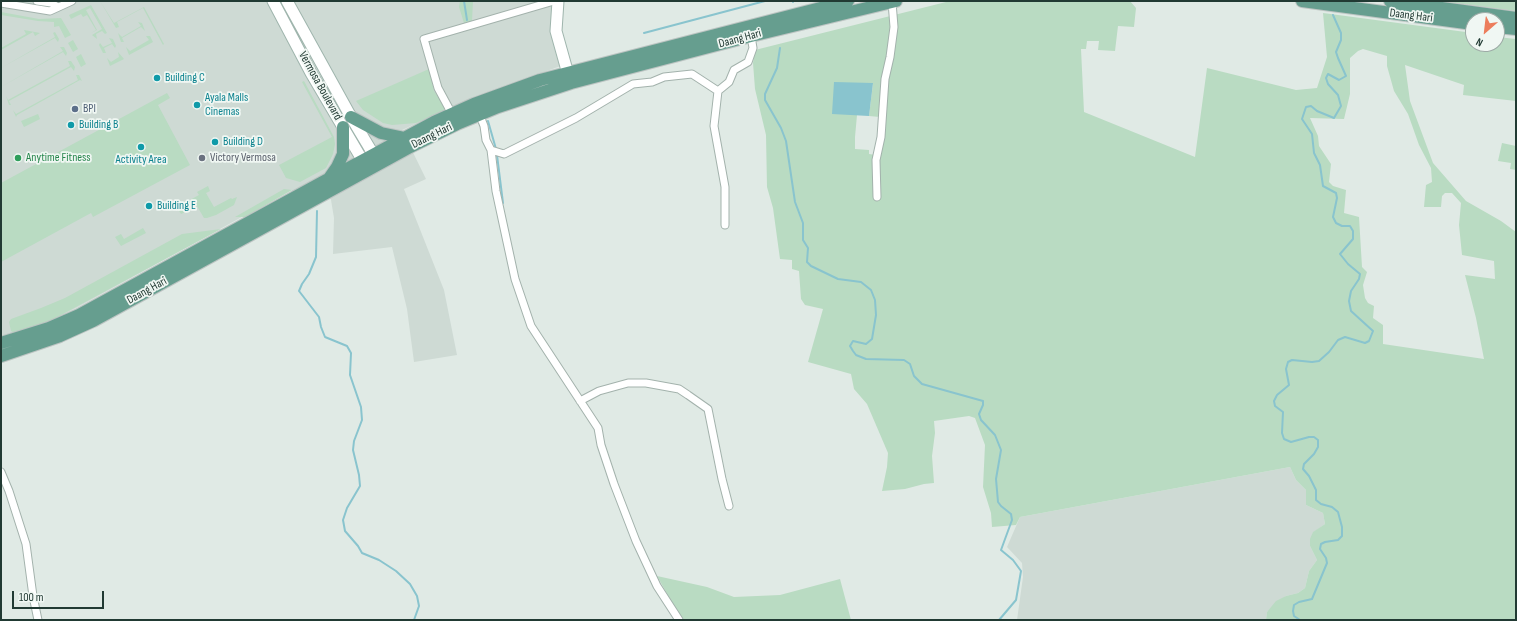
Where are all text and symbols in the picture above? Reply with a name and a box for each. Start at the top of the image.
street label: Daang Hari [1389,6,1433,26]
north arrow [1465,12,1505,52]
street label: Daang Hari [717,26,763,52]
text: N [1474,35,1485,49]
street label: Vermosa Boulevard [295,49,345,123]
place label: Building C [165,71,205,85]
marker: Building C [152,73,162,83]
place label: Ayala Malls Cinemas [205,91,248,119]
marker: Ayala Malls Cinemas [192,100,202,110]
place label: BPI [83,102,96,116]
marker: BPI [70,104,80,114]
place label: Building B [79,118,118,132]
marker: Building B [66,120,76,130]
street label: Daang Hari [409,120,455,152]
place label: Building D [223,135,263,149]
marker: Building D [210,137,220,147]
marker: Activity Area [136,142,146,152]
place label: Anytime Fitness [26,151,91,165]
place label: Victory Vermosa [210,151,276,165]
marker: Anytime Fitness [13,153,23,163]
place label: Activity Area [115,153,167,167]
marker: Victory Vermosa [197,153,207,163]
place label: Building E [157,199,196,213]
marker: Building E [144,201,154,211]
street label: Daang Hari [125,274,169,308]
scale bar [14,583,106,609]
text: 100 m [19,590,44,605]

